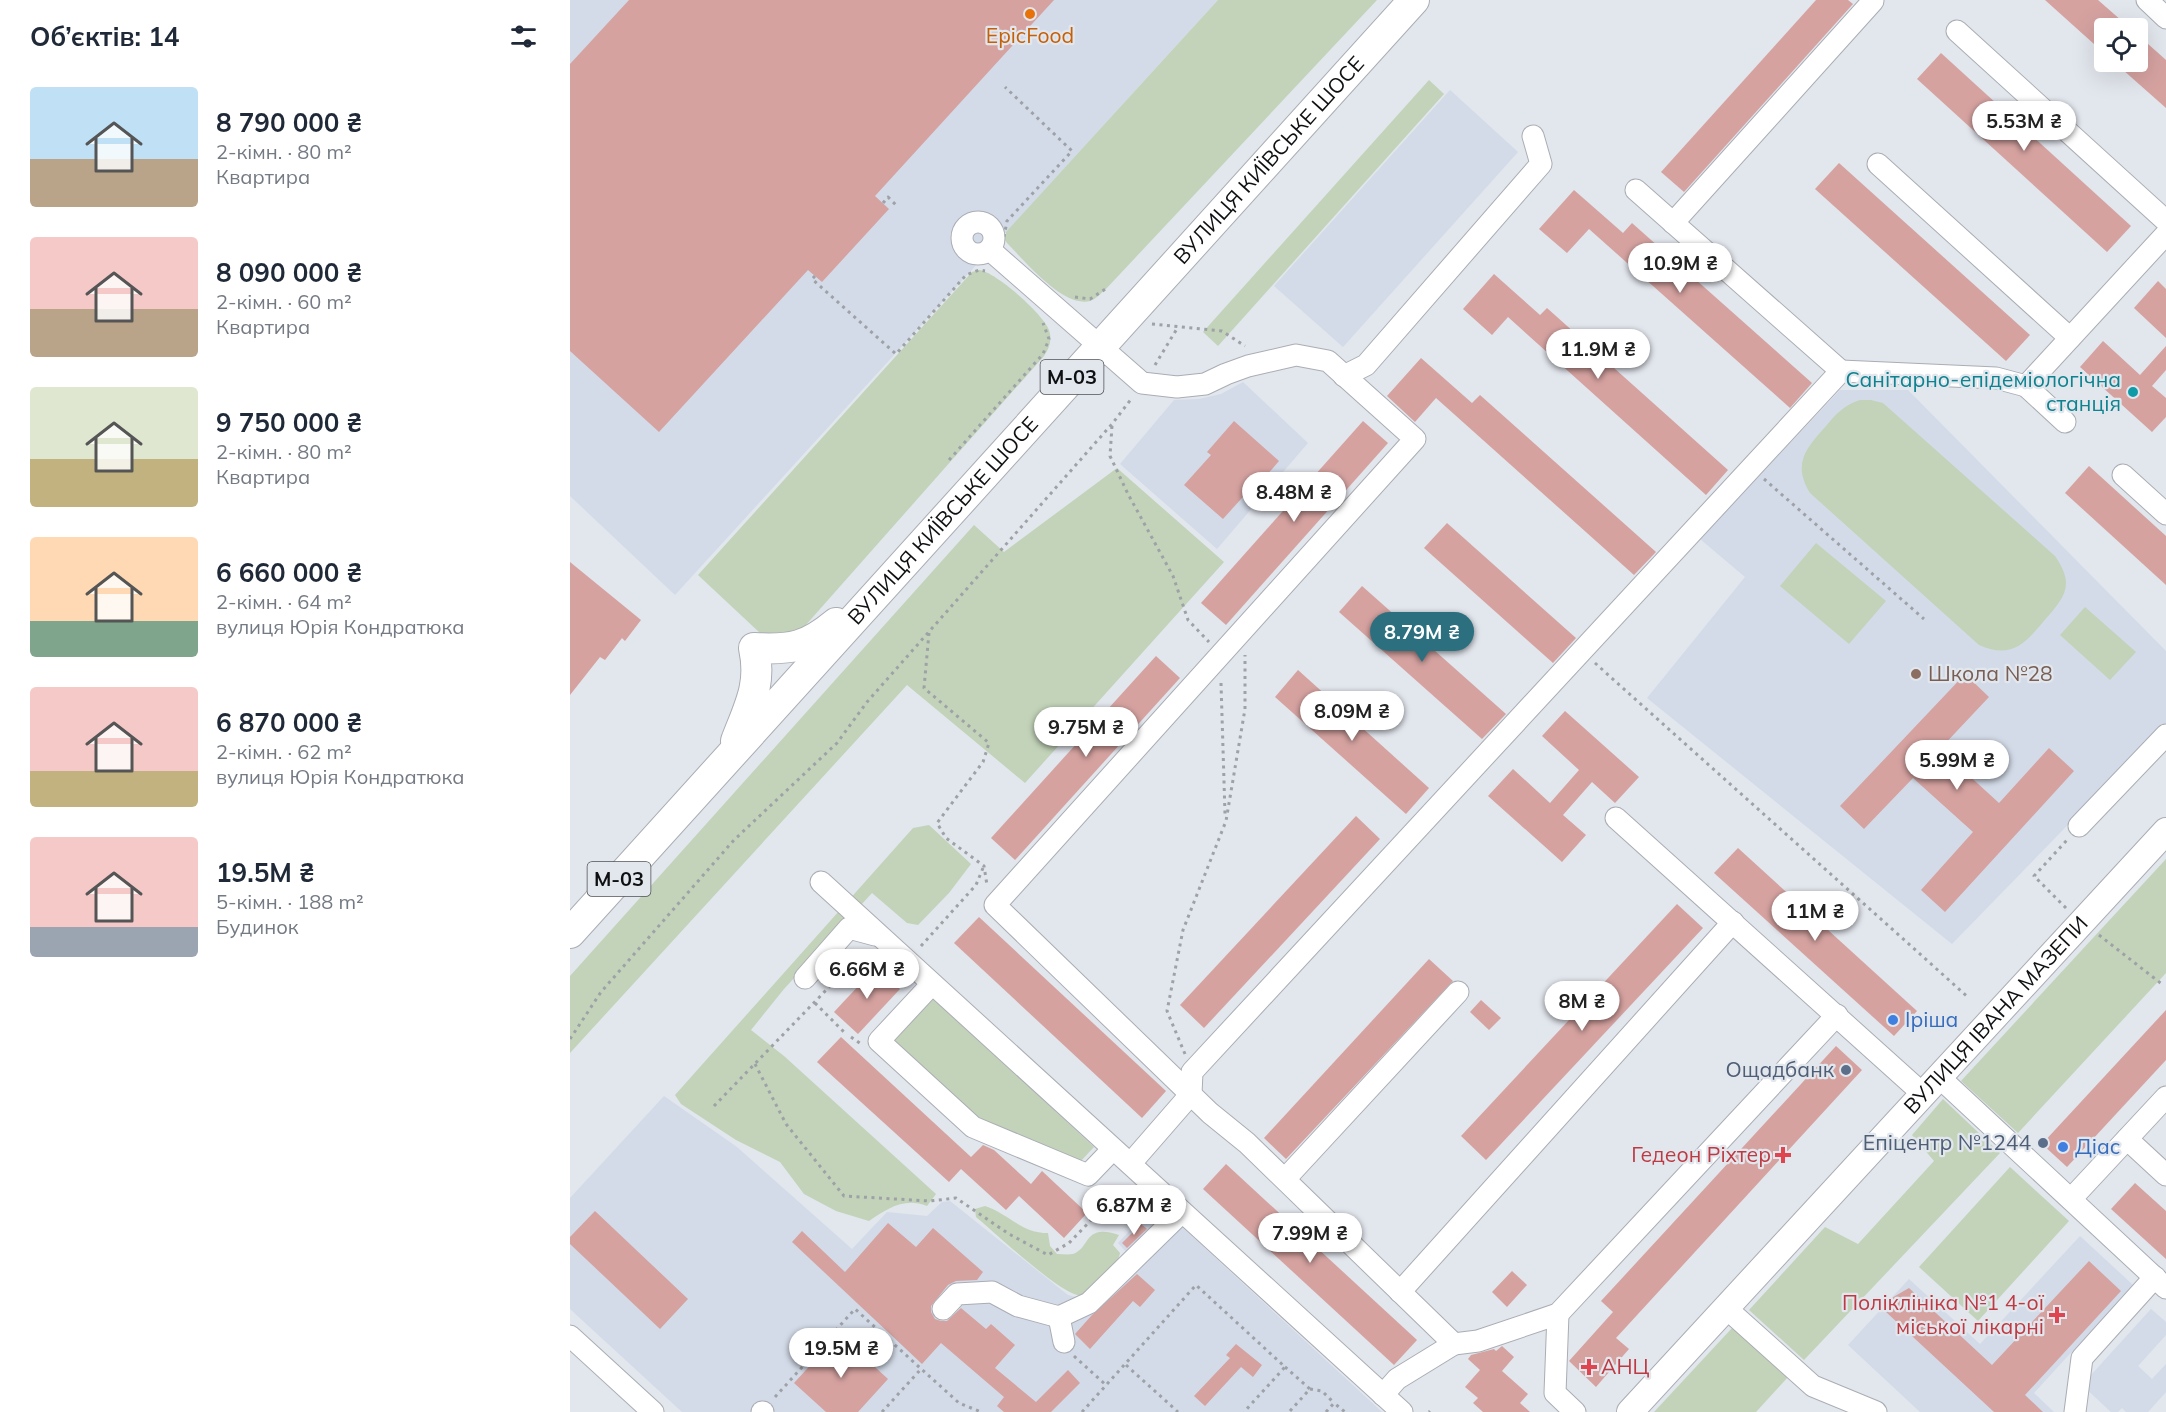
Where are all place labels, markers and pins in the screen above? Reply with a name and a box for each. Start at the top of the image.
marker: EpicFood [1023,7,1037,21]
place label: EpicFood [986,22,1074,48]
pin: 5.53M ₴ [1969,101,2079,152]
pin: 10.9M ₴ [1625,243,1735,294]
pin: 11.9M ₴ [1543,329,1653,380]
place label: Санітарно-епідеміологічна станція [1845,366,2121,416]
marker: Санітарно-епідеміологічна станція [2126,385,2140,399]
pin: 8.48M ₴ [1239,472,1349,523]
pin: 8.79M ₴ [1367,612,1477,663]
place label: Школа №28 [1928,660,2053,686]
marker: Школа №28 [1909,667,1923,681]
pin: 8.09M ₴ [1297,691,1407,742]
pin: 9.75M ₴ [1031,707,1141,758]
pin: 5.99M ₴ [1902,740,2012,791]
pin: 11M ₴ [1773,891,1857,942]
pin: 6.66M ₴ [812,949,922,1000]
pin: 8M ₴ [1546,981,1618,1032]
place label: Іріша [1905,1006,1958,1032]
marker: Іріша [1886,1013,1900,1027]
place label: Ощадбанк [1726,1056,1835,1082]
marker: Ощадбанк [1839,1063,1853,1077]
place label: Епіцентр №1244 [1863,1129,2031,1155]
place label: Діас [2075,1133,2120,1159]
marker: Епіцентр №1244 [2036,1136,2050,1150]
marker: Діас [2056,1140,2070,1154]
place label: Гедеон Ріхтер [1631,1141,1771,1167]
marker: Гедеон Ріхтер [1776,1148,1790,1162]
pin: 6.87M ₴ [1079,1185,1189,1236]
pin: 7.99M ₴ [1255,1213,1365,1264]
place label: Поліклініка №1 4-ої міської лікарні [1842,1289,2045,1339]
marker: Поліклініка №1 4-ої міської лікарні [2048,1306,2066,1324]
pin: 19.5M ₴ [786,1328,896,1379]
place label: АНЦ [1601,1353,1650,1379]
marker: АНЦ [1582,1360,1596,1374]

